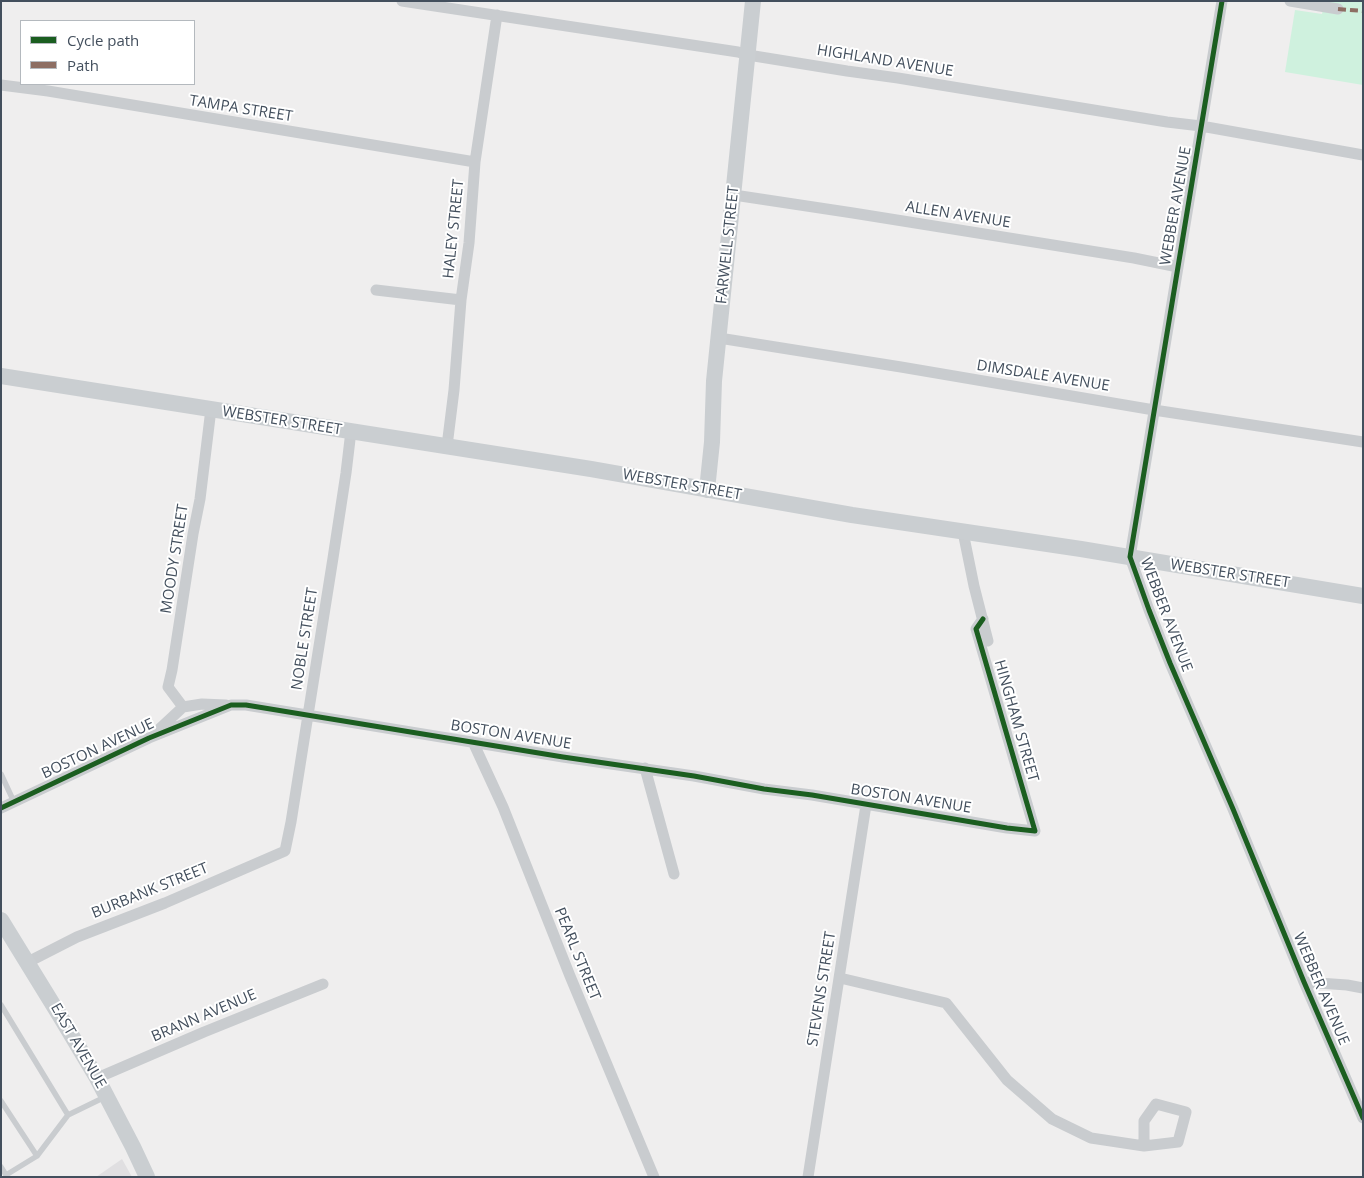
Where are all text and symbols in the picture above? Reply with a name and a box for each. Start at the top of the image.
legend [20,20,195,85]
text: Cycle path [67,30,139,50]
street label: HIGHLAND AVENUE [815,41,955,81]
text: Path [67,55,99,75]
street label: TAMPA STREET [188,92,294,126]
street label: WEBBER AVENUE [1157,145,1195,267]
street label: HALEY STREET [440,178,468,280]
street label: FARWELL STREET [713,185,743,305]
street label: ALLEN AVENUE [904,198,1012,232]
street label: DIMSDALE AVENUE [975,357,1111,395]
street label: WEBSTER STREET [221,403,343,439]
street label: WEBSTER STREET [621,466,743,504]
street label: MOODY STREET [157,503,193,615]
street label: WEBBER AVENUE [1136,556,1196,674]
street label: WEBSTER STREET [1169,556,1291,592]
street label: NOBLE STREET [288,587,322,691]
street label: HINGHAM STREET [990,658,1042,784]
street label: BOSTON AVENUE [39,715,157,783]
street label: BOSTON AVENUE [449,717,573,753]
street label: BOSTON AVENUE [849,781,973,817]
street label: BURBANK STREET [89,859,211,923]
street label: PEARL STREET [550,905,604,1003]
street label: STEVENS STREET [804,930,840,1048]
street label: WEBBER AVENUE [1289,930,1353,1048]
street label: BRANN AVENUE [149,986,259,1046]
street label: EAST AVENUE [46,1000,110,1092]

